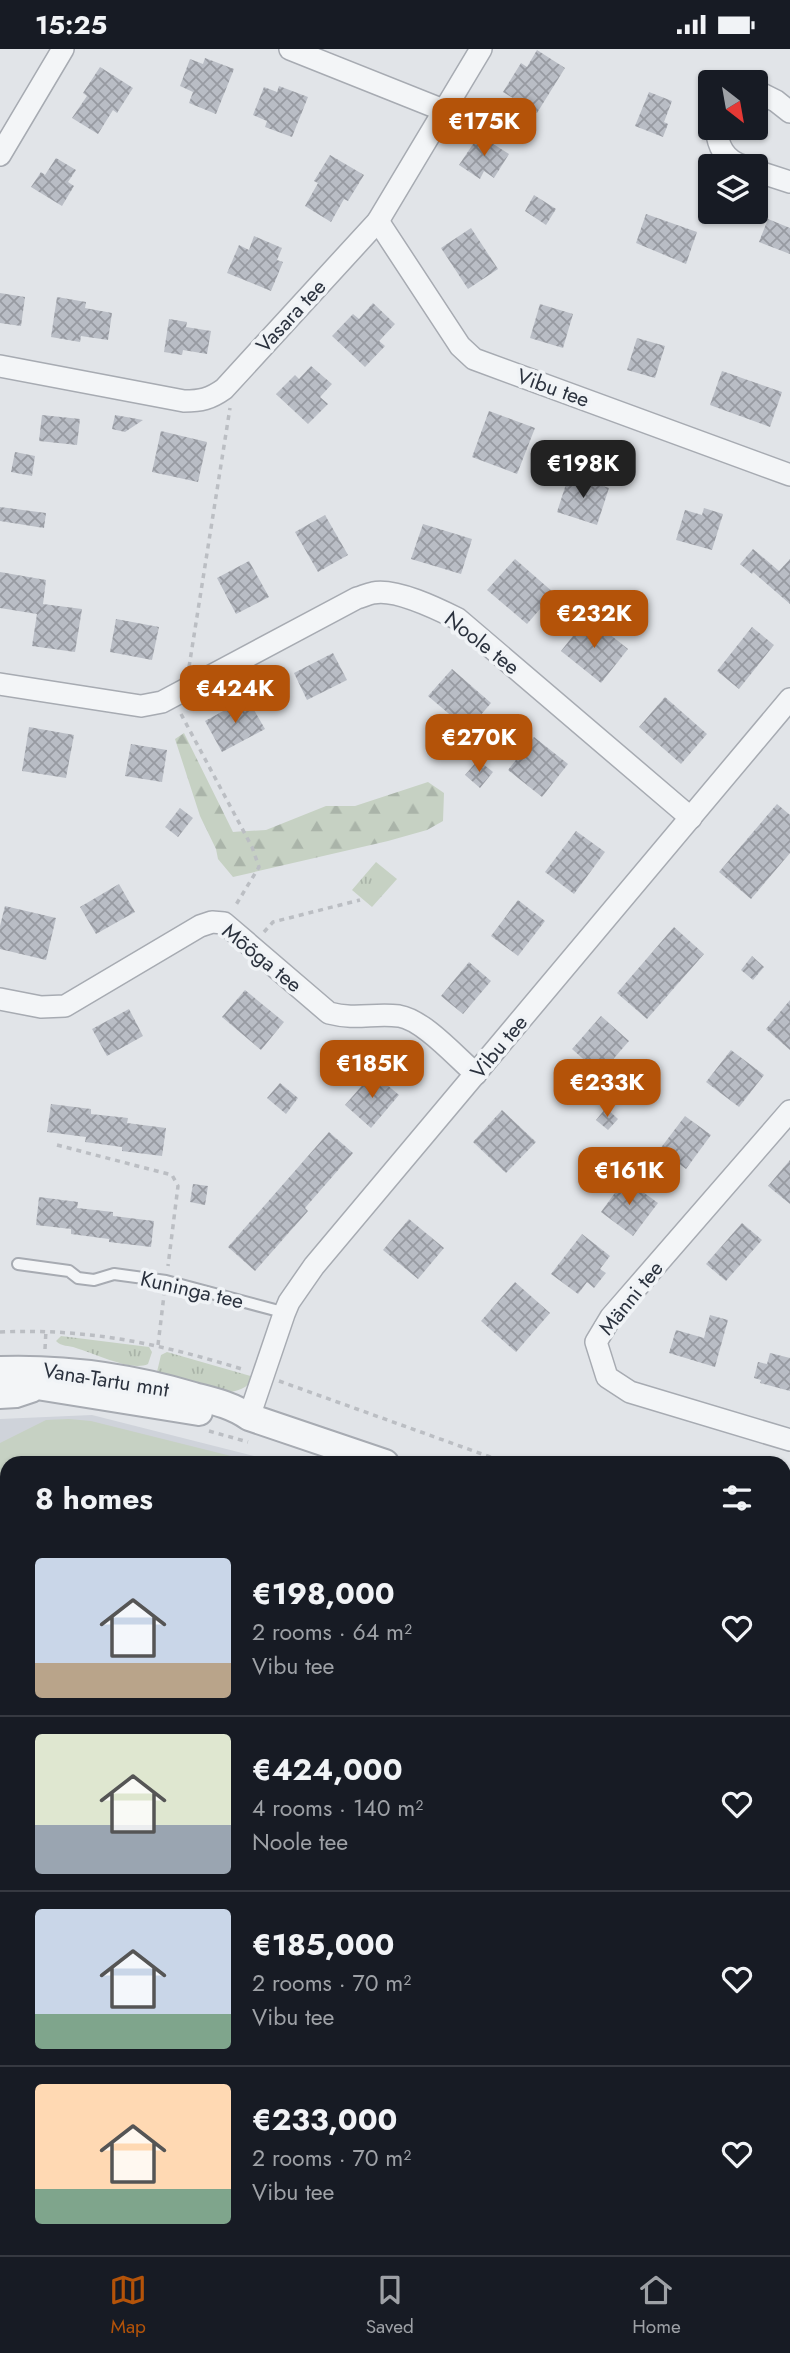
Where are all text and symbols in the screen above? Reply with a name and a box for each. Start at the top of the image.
text: 15:25 [35,6,107,44]
north arrow [698,70,768,140]
map controls [698,70,768,224]
pin: €175K [435,99,533,158]
text: €175K [448,104,520,138]
button: layers [698,154,768,224]
street label: Vasara tee [249,272,333,359]
street label: Vibu tee [512,361,594,415]
pin: €198K [534,441,632,500]
text: €198K [547,446,619,480]
pin: €232K [545,591,643,650]
text: €232K [556,596,632,630]
street label: Noole tee [438,604,526,682]
pin: €424K [186,665,284,725]
text: €424K [196,671,274,705]
pin: €270K [430,715,528,774]
text: €270K [441,720,517,754]
street label: Mõõga tee [216,916,308,1000]
street label: Vibu tee [463,1008,535,1085]
pin: €185K [323,1041,421,1100]
text: €185K [336,1046,408,1080]
pin: €233K [558,1059,656,1119]
text: €233K [570,1065,644,1099]
pin: €161K [580,1147,678,1207]
text: €161K [594,1153,664,1187]
street label: Männi tee [592,1254,670,1342]
street label: Kuninga tee [138,1264,247,1316]
street label: Vana-Tartu mnt [41,1355,171,1405]
text: 8 homes [35,1477,153,1520]
icon: filters [718,1479,756,1517]
text: €198,000 [252,1572,395,1615]
icon: home [91,1586,175,1670]
icon: heart [718,1609,756,1647]
text: 2 rooms · 64 m² [252,1615,412,1649]
text: Vibu tee [252,1649,334,1683]
text: €424,000 [252,1748,403,1791]
icon: home [91,1762,175,1846]
icon: heart [718,1785,756,1823]
text: 4 rooms · 140 m² [252,1791,423,1825]
text: Noole tee [252,1825,348,1859]
text: €185,000 [252,1923,394,1966]
icon: home [91,1937,175,2021]
icon: heart [718,1960,756,1998]
text: 2 rooms · 70 m² [252,1966,411,2000]
text: Vibu tee [252,2000,334,2034]
text: €233,000 [252,2098,397,2141]
icon: home [91,2112,175,2196]
icon: heart [718,2135,756,2173]
text: 2 rooms · 70 m² [252,2141,411,2175]
text: Vibu tee [252,2175,334,2209]
tab: Map [109,2271,147,2340]
tab: Saved [366,2271,414,2340]
tab: Home [632,2271,681,2340]

